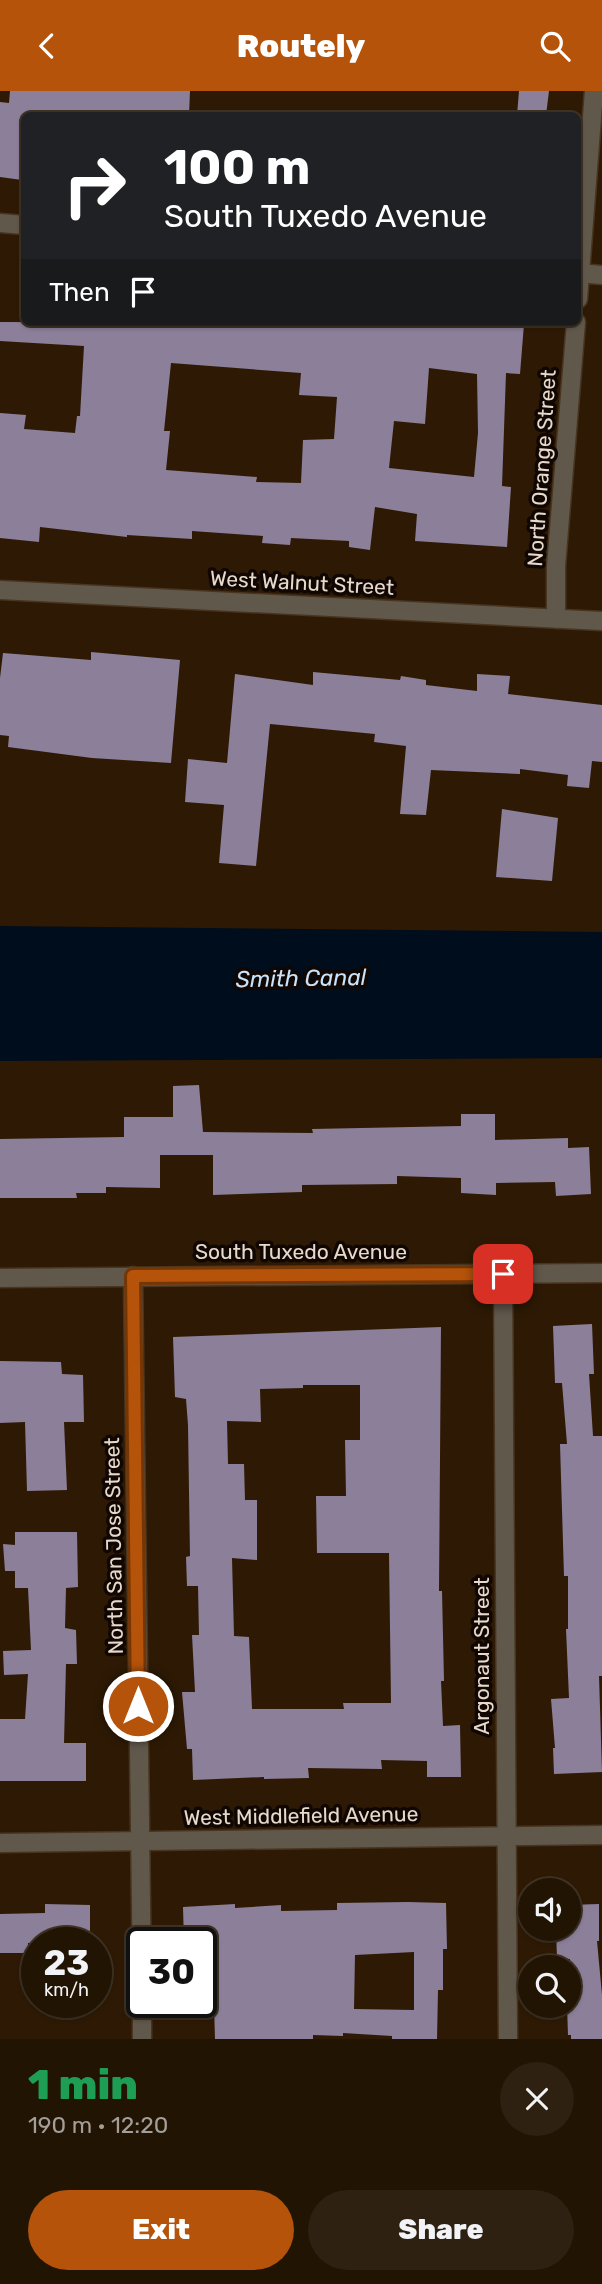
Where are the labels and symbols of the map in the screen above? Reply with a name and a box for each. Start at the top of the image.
street label: North Orange Street [522,369,561,567]
street label: West Walnut Street [209,565,395,600]
water label: Smith Canal [235,963,367,993]
street label: South Tuxedo Avenue [195,1239,407,1264]
pin [473,1244,533,1304]
street label: North San Jose Street [99,1437,128,1655]
street label: Argonaut Street [469,1577,494,1735]
position arrow [101,1669,175,1743]
street label: West Middlefield Avenue [183,1801,419,1830]
speed limit sign: 30 [126,1927,217,2018]

